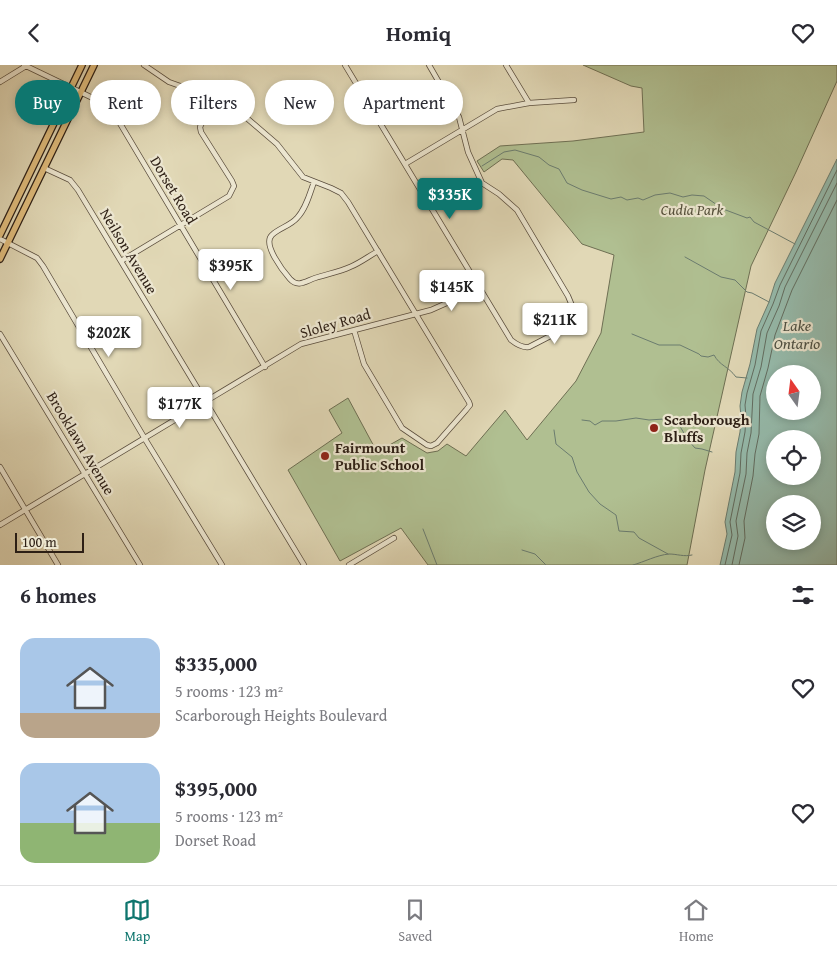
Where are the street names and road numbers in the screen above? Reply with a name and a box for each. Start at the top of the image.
street label: Dorset Road [145,152,203,228]
street label: Neilson Avenue [95,204,163,298]
street label: Sloley Road [297,303,373,343]
street label: Brooklawn Avenue [42,387,120,499]

